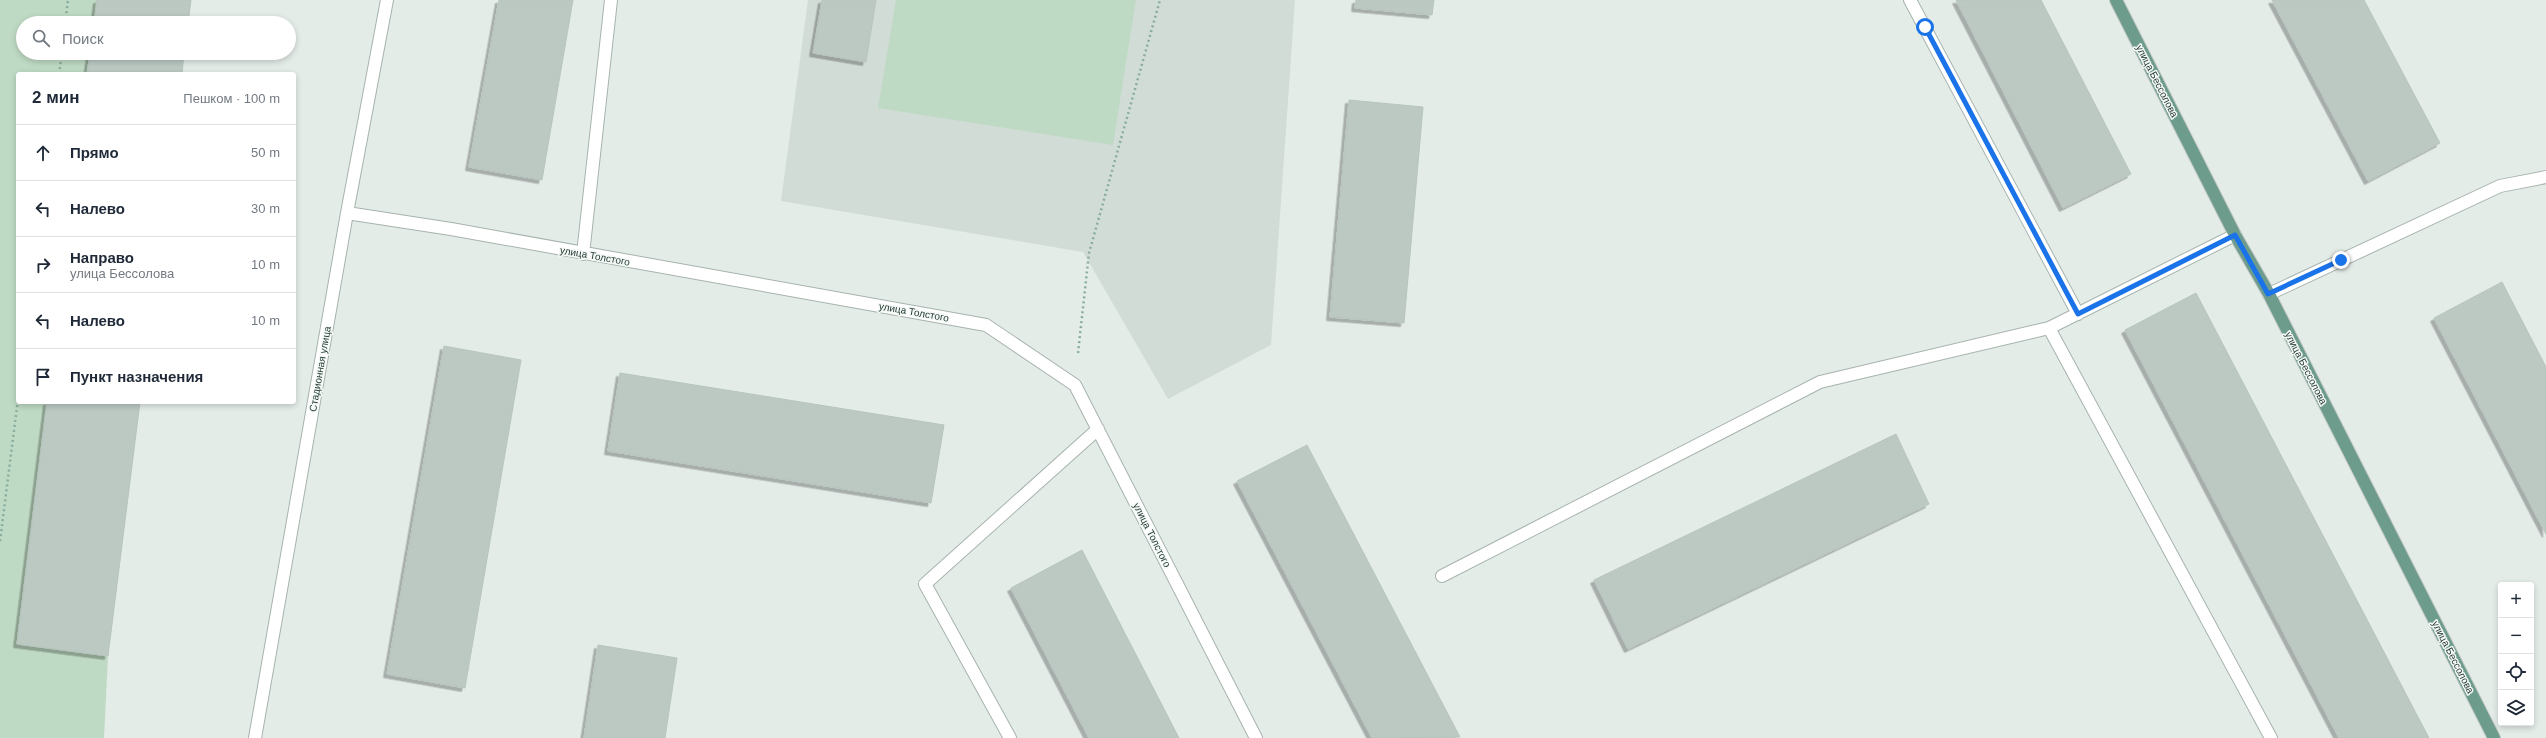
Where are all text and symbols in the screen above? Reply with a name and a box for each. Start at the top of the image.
search box [16,16,296,60]
route start [1916,18,1934,36]
icon: search [30,27,52,49]
text: Поиск [62,30,104,47]
street label: улица Бессолова [2134,43,2180,120]
text: 2 мин [32,88,79,107]
text: Пешком · 100 m [183,91,280,106]
icon: ahead [32,142,54,164]
text: Прямо [70,144,119,161]
text: 50 m [251,145,280,160]
icon: left [32,198,54,220]
text: Налево [70,200,125,217]
text: 30 m [251,201,280,216]
street label: улица Толстого [559,244,631,268]
text: Направо [70,249,134,266]
route end [2332,251,2350,269]
icon: right [32,254,54,276]
text: 10 m [251,257,280,272]
text: улица Бессолова [70,266,174,281]
street label: улица Толстого [878,300,950,324]
icon: left [32,310,54,332]
text: Налево [70,312,125,329]
text: 10 m [251,313,280,328]
street label: Стадионная улица [307,325,333,413]
street label: улица Бессолова [2283,330,2329,407]
icon: arrive [32,366,54,388]
text: Пункт назначения [70,368,203,385]
street label: улица Толстого [1131,501,1173,569]
map controls [2498,582,2534,726]
button: + [2498,582,2534,618]
button: − [2498,618,2534,654]
street label: улица Бессолова [2430,619,2476,696]
button: locate [2498,654,2534,690]
button: layers [2498,690,2534,726]

